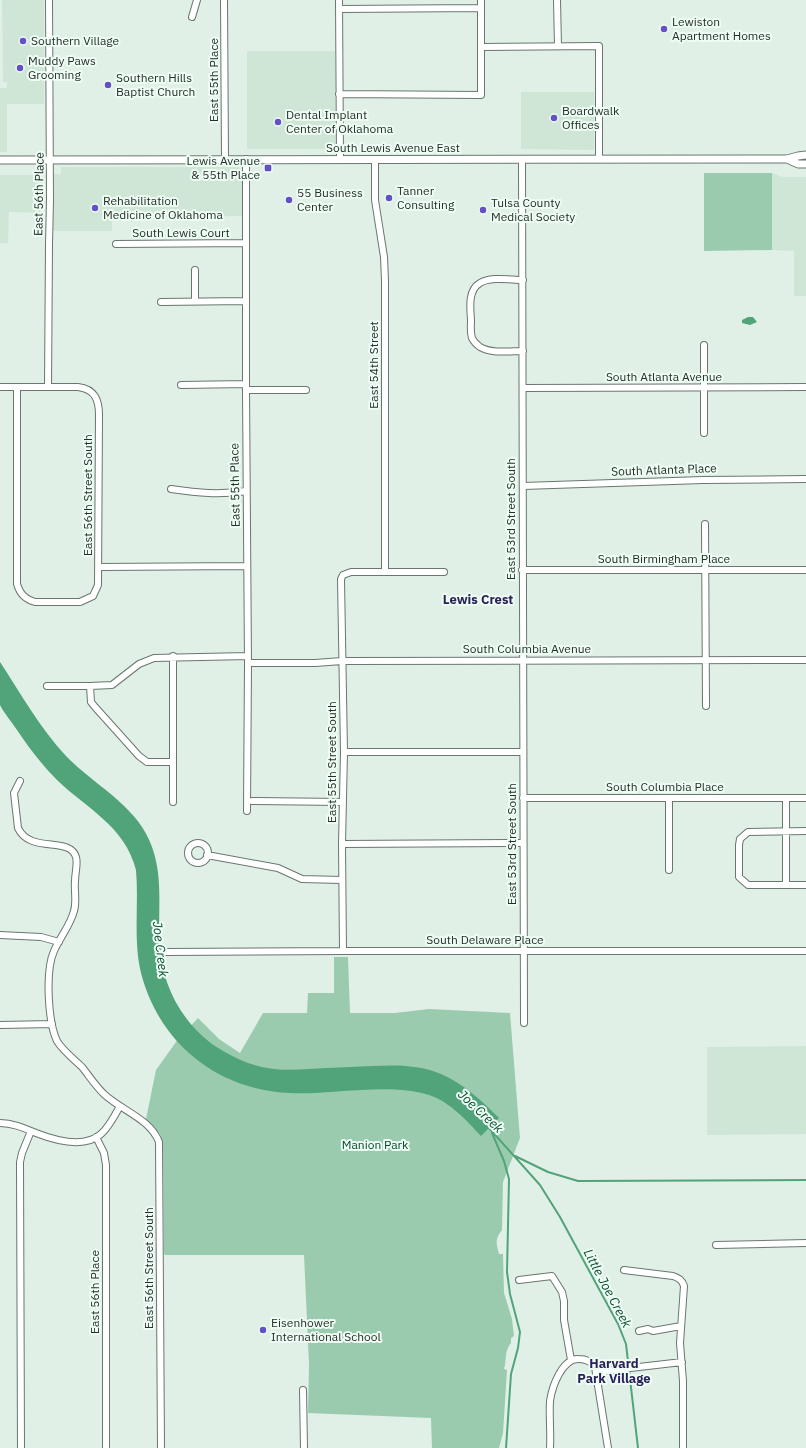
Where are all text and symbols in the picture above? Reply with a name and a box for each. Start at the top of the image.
place label: Lewiston Apartment Homes [672,14,771,43]
marker: Lewiston Apartment Homes [659,24,669,34]
place label: Southern Village [31,33,120,48]
marker: Southern Village [18,36,28,46]
street label: East 55th Place [206,38,221,122]
place label: Muddy Paws Grooming [28,53,96,82]
marker: Muddy Paws Grooming [15,63,25,73]
place label: Southern Hills Baptist Church [116,70,195,99]
marker: Southern Hills Baptist Church [103,80,113,90]
place label: Boardwalk Offices [562,103,620,132]
place label: Dental Implant Center of Oklahoma [286,107,394,136]
marker: Boardwalk Offices [549,113,559,123]
marker: Dental Implant Center of Oklahoma [273,117,283,127]
street label: South Lewis Avenue East [326,140,460,155]
street label: East 56th Place [30,151,47,236]
place label: Lewis Avenue & 55th Place [187,153,260,182]
marker: Lewis Avenue & 55th Place [263,163,273,173]
place label: Tanner Consulting [397,183,455,212]
place label: 55 Business Center [297,185,363,214]
place label: Rehabilitation Medicine of Oklahoma [103,193,223,222]
marker: Tanner Consulting [384,193,394,203]
marker: 55 Business Center [284,195,294,205]
place label: Tulsa County Medical Society [491,195,575,224]
marker: Rehabilitation Medicine of Oklahoma [90,203,100,213]
marker: Tulsa County Medical Society [478,205,488,215]
street label: South Lewis Court [132,225,230,240]
street label: East 54th Street [366,321,381,409]
street label: South Atlanta Avenue [606,369,723,384]
street label: East 56th Street South [80,434,95,556]
street label: East 55th Place [226,442,243,527]
street label: East 53rd Street South [503,458,518,580]
street label: South Atlanta Place [611,460,717,479]
street label: South Birmingham Place [598,551,731,566]
district label: Lewis Crest [443,591,513,608]
street label: South Columbia Avenue [463,641,592,656]
street label: East 55th Street South [324,701,339,823]
street label: South Columbia Place [606,779,724,794]
street label: East 53rd Street South [504,783,519,905]
water label: Joe Creek [149,920,172,978]
street label: South Delaware Place [426,932,544,947]
water label: Joe Creek [454,1086,507,1137]
park label: Manion Park [342,1137,409,1152]
street label: East 56th Street South [141,1207,156,1329]
water label: Little Joe Creek [580,1246,636,1331]
street label: East 56th Place [87,1250,102,1334]
place label: Eisenhower International School [271,1315,381,1344]
marker: Eisenhower International School [258,1325,268,1335]
district label: Harvard Park Village [577,1355,651,1387]

